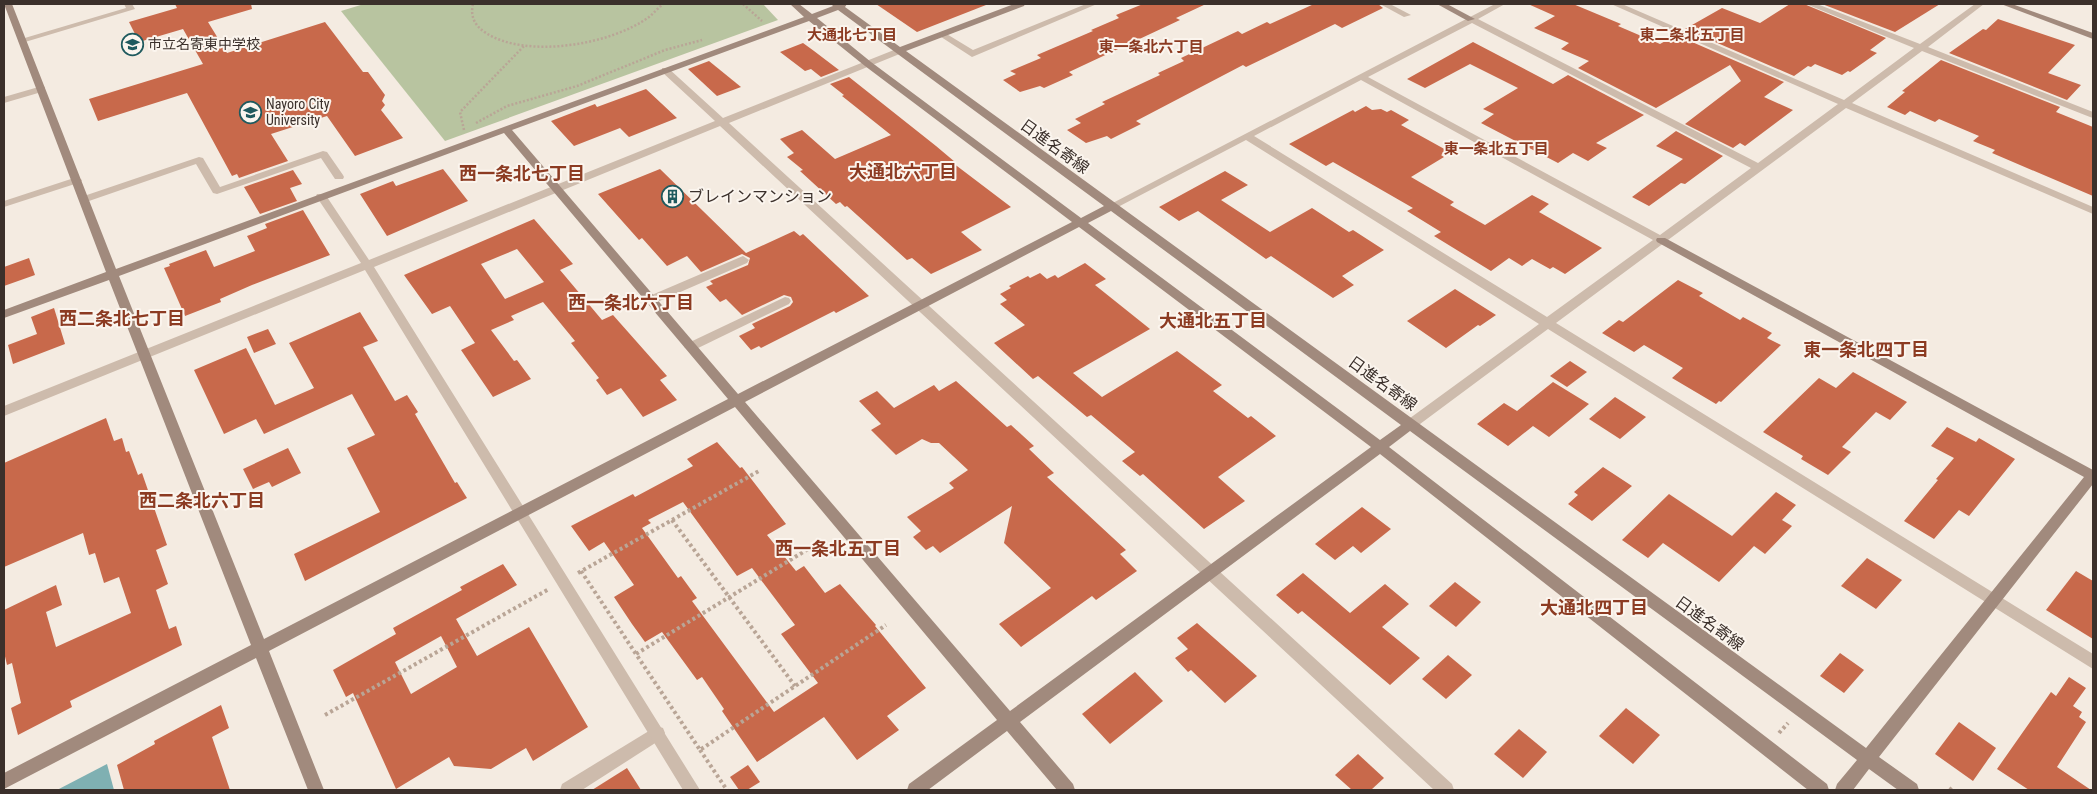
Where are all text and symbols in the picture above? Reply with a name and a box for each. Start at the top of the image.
district label: 大通北七丁目 [807,26,897,44]
district label: 東二条北五丁目 [1639,26,1745,44]
school or university icon: 市立名寄東中学校 [120,32,144,56]
place label: 市立名寄東中学校 [148,36,260,52]
district label: 東一条北六丁目 [1098,38,1204,56]
place label: Nayoro City University [266,96,330,128]
school or university icon: Nayoro City University [238,100,262,124]
street label: 日進名寄線 [1017,115,1093,178]
district label: 東一条北五丁目 [1443,140,1549,158]
district label: 大通北六丁目 [849,161,957,182]
district label: 西一条北七丁目 [459,163,585,184]
building icon: ブレインマンション [660,184,684,208]
place label: ブレインマンション [688,187,832,206]
district label: 西一条北六丁目 [568,292,694,313]
district label: 西二条北七丁目 [59,308,185,329]
district label: 大通北五丁目 [1159,310,1267,331]
district label: 東一条北四丁目 [1803,339,1929,360]
street label: 日進名寄線 [1345,352,1421,415]
district label: 西二条北六丁目 [139,490,265,511]
district label: 西一条北五丁目 [775,538,901,559]
street label: 日進名寄線 [1672,592,1748,655]
district label: 大通北四丁目 [1540,597,1648,618]

